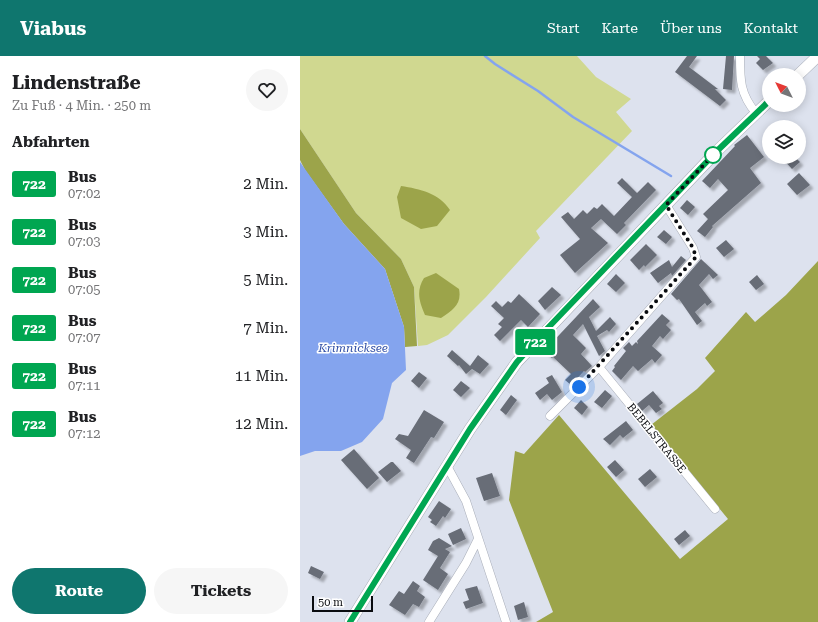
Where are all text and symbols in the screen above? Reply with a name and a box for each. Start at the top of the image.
text: Viabus [20,17,86,40]
text: Start [547,20,580,36]
text: Karte [602,20,638,36]
text: Über uns [660,20,722,36]
text: Kontakt [744,20,798,36]
north arrow [762,68,806,112]
map controls [762,68,806,164]
button: heart [246,69,288,111]
text: Lindenstraße [12,71,141,94]
text: Zu Fuß · 4 Min. · 250 m [12,98,151,113]
button: layers [762,120,806,164]
text: Abfahrten [12,133,90,151]
unlabelled marker [704,146,722,164]
text: Bus [68,168,96,186]
text: 2 Min. [243,175,288,193]
text: 722 [22,176,46,192]
text: 07:02 [68,186,100,201]
text: Bus [68,216,96,234]
text: 3 Min. [243,223,288,241]
text: 722 [22,224,46,240]
text: 07:03 [68,234,100,249]
text: Bus [68,264,96,282]
text: 5 Min. [243,271,288,289]
text: 722 [22,272,46,288]
text: 07:05 [68,282,100,297]
text: Bus [68,312,96,330]
text: 7 Min. [243,319,288,337]
text: 722 [22,320,46,336]
line badge: 722 [512,329,558,355]
text: 07:07 [68,330,100,345]
text: 722 [523,334,547,350]
water label: Krimnicksee [317,341,388,355]
text: Bus [68,360,96,378]
text: 11 Min. [235,367,288,385]
text: 722 [22,368,46,384]
your location [569,377,589,397]
text: 07:11 [68,378,100,393]
street label: BEBELSTRASSE [625,401,689,476]
text: Bus [68,408,96,426]
text: 12 Min. [235,415,288,433]
text: 722 [22,416,46,432]
text: 07:12 [68,426,100,441]
button: Route [12,568,146,614]
button: Tickets [154,568,288,614]
scale bar [312,594,373,613]
text: 50 m [318,596,343,609]

